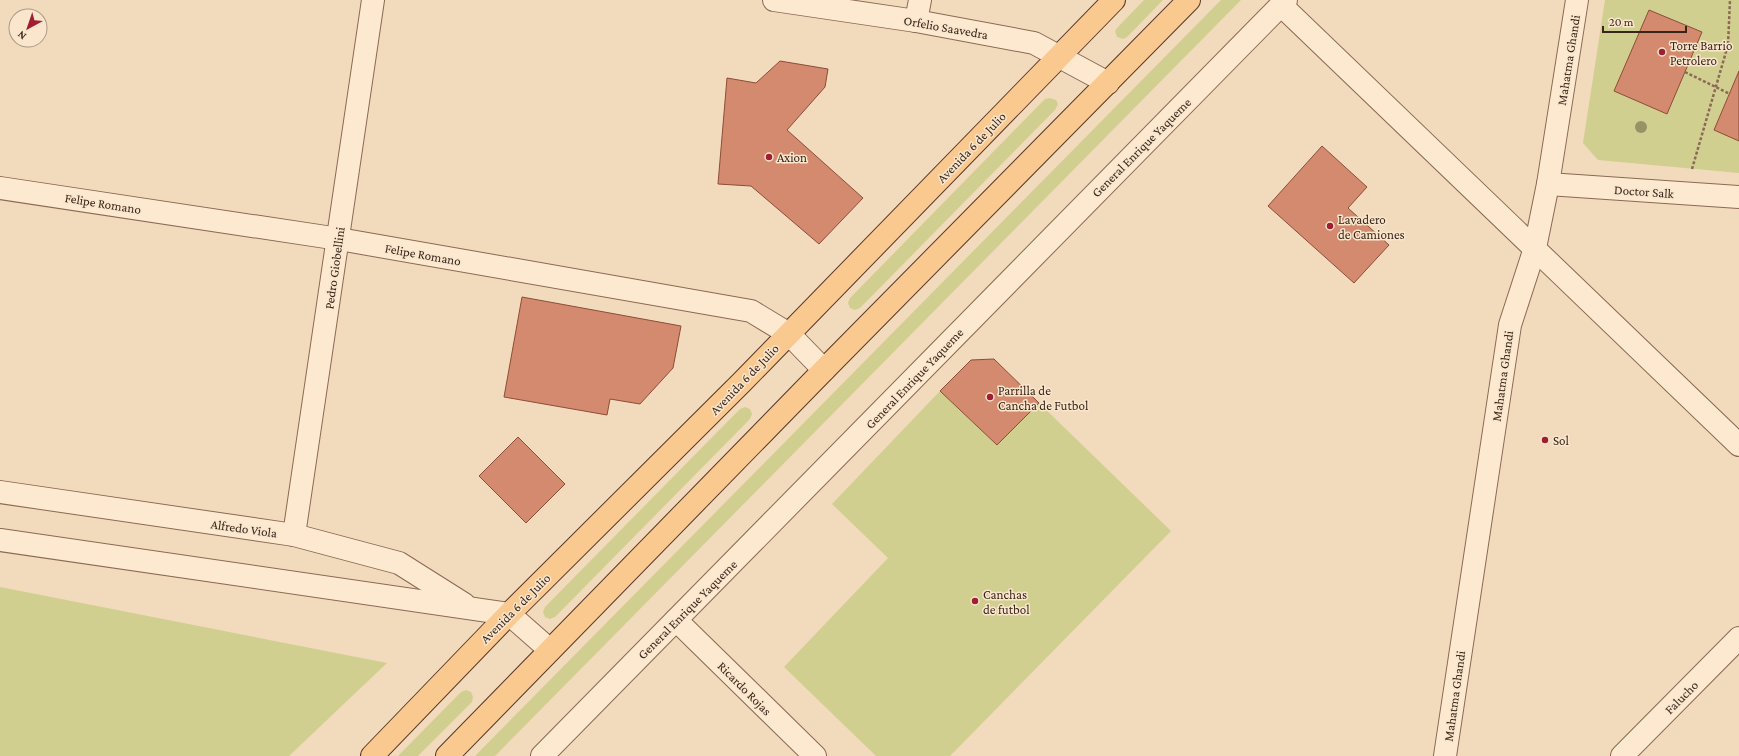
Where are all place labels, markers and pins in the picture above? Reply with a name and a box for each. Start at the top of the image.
place label: Torre Barrio Petrolero [1670,38,1732,68]
marker: Torre Barrio Petrolero [1657,47,1667,57]
place label: Axion [777,150,807,165]
marker: Axion [764,152,774,162]
place label: Lavadero de Camiones [1338,212,1405,242]
marker: Lavadero de Camiones [1325,221,1335,231]
place label: Parrilla de Cancha de Futbol [998,383,1089,413]
marker: Parrilla de Cancha de Futbol [985,392,995,402]
place label: Sol [1553,433,1570,448]
marker: Sol [1540,435,1550,445]
place label: Canchas de futbol [983,587,1030,617]
marker: Canchas de futbol [970,596,980,606]

